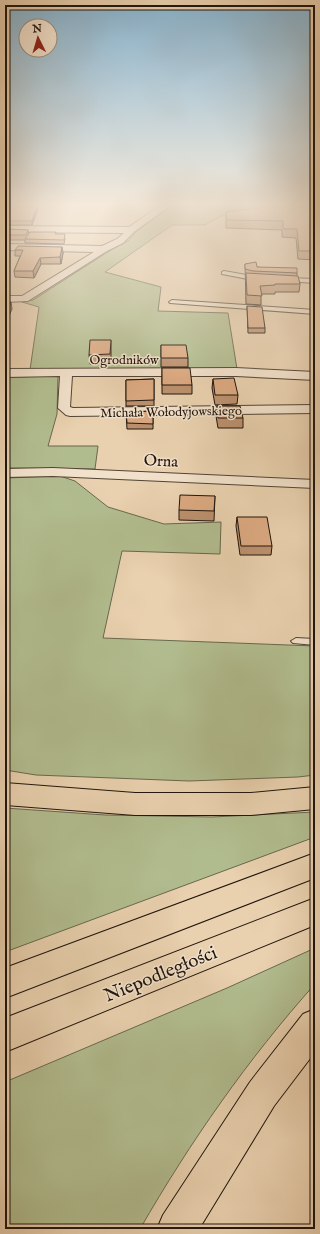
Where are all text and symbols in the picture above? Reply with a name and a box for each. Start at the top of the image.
north arrow [18,18,58,58]
text: N [31,22,43,37]
street label: Ogrodników [89,352,159,369]
street label: Michała Wołodyjowskiego [100,403,242,422]
street label: Orna [143,451,179,473]
street label: Niepodległości [101,941,221,1008]

